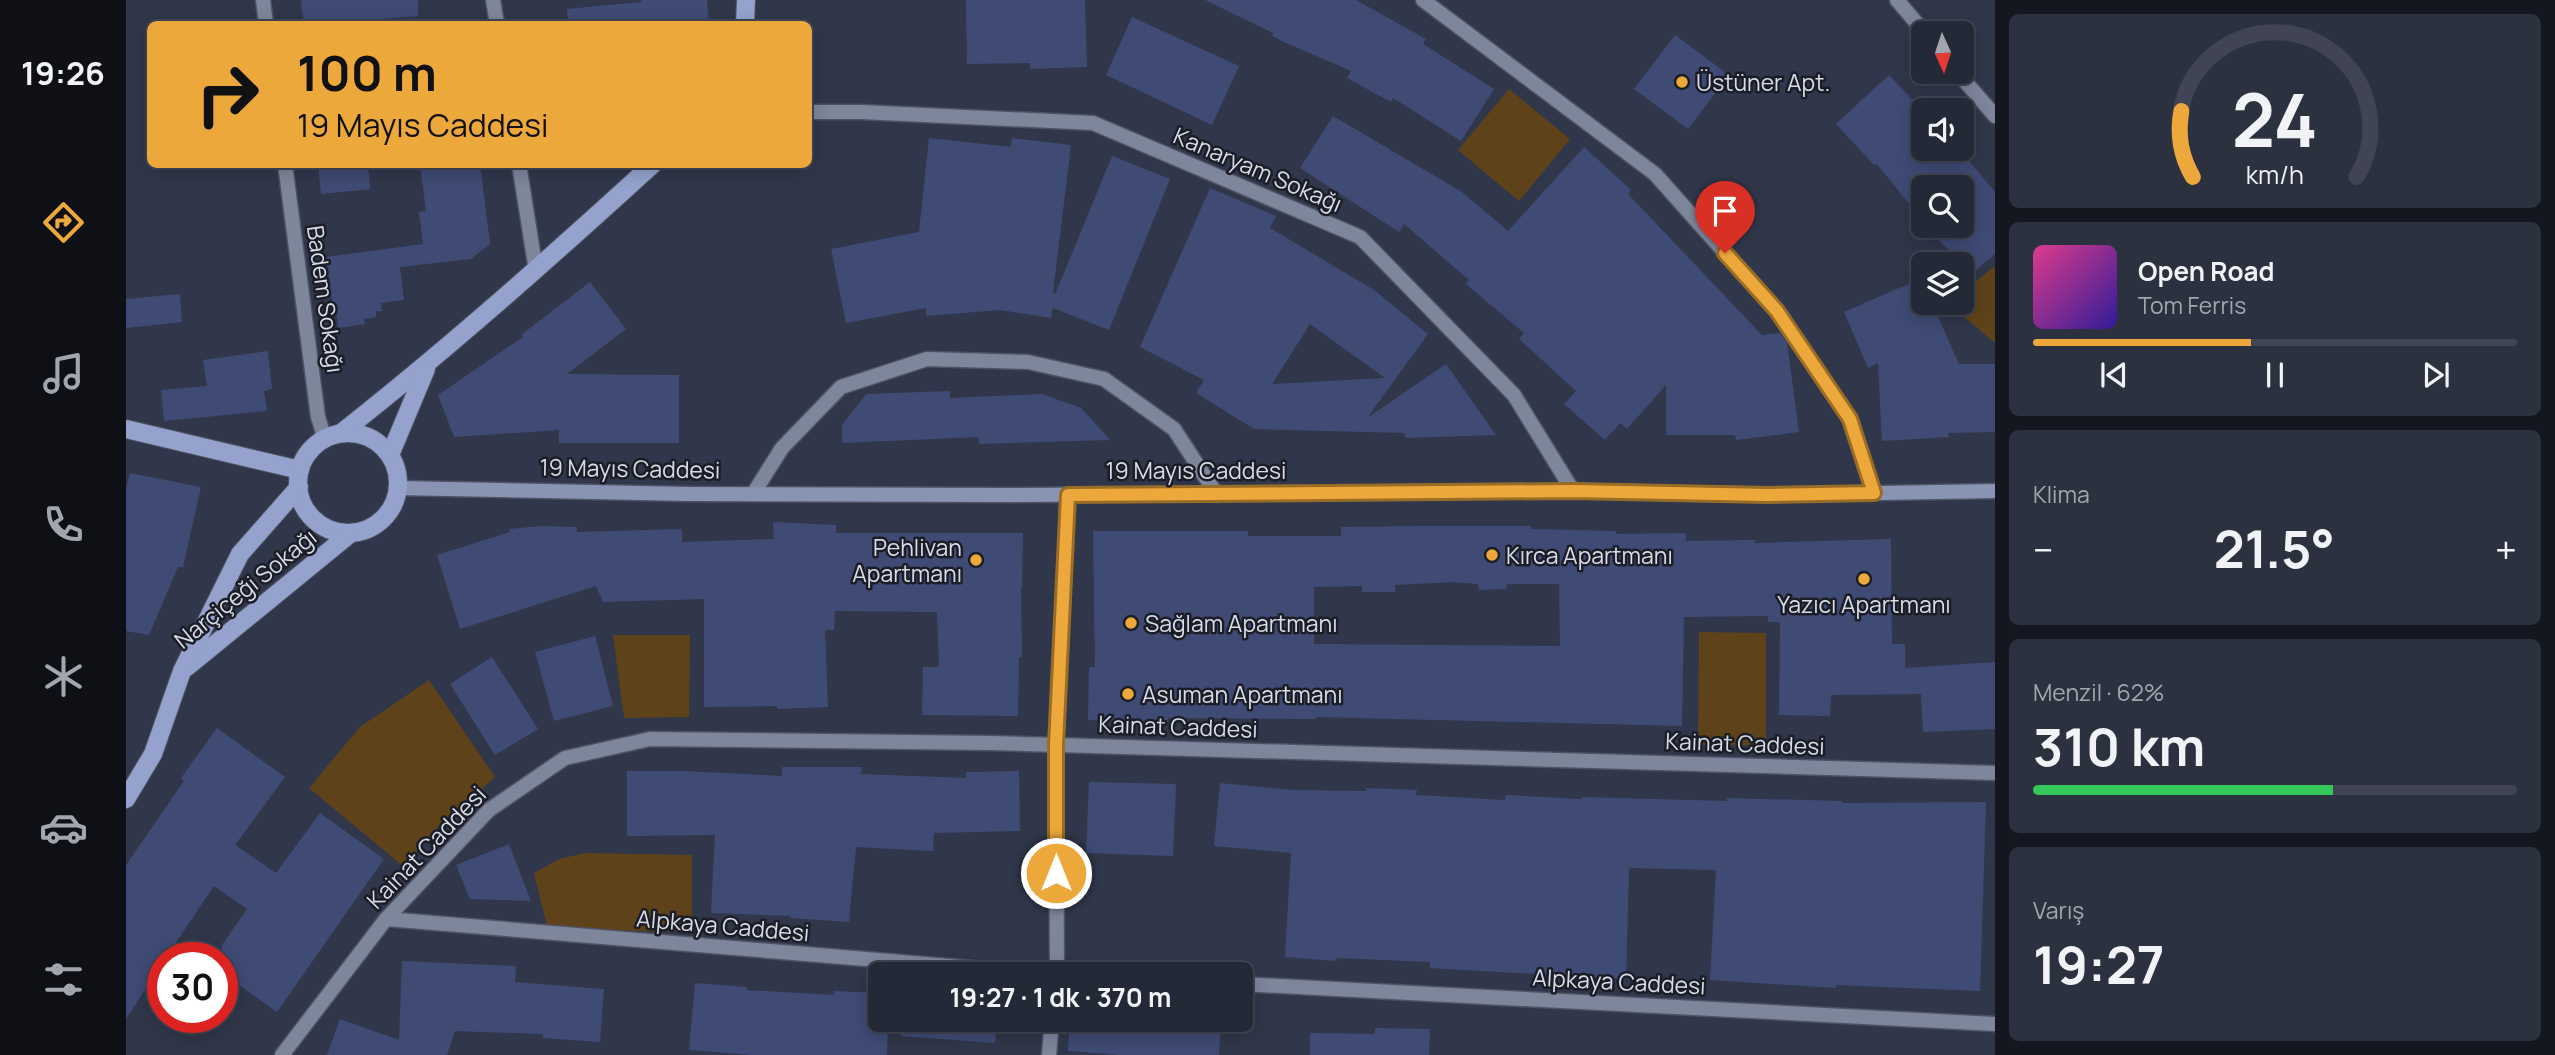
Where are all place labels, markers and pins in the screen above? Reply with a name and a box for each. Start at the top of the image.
place label: Üstüner Apt. [1696,66,1830,98]
marker: Üstüner Apt. [1674,74,1690,90]
pin [1695,181,1755,253]
place label: Pehlivan Apartmanı [852,531,962,589]
place label: Kırca Apartmanı [1506,539,1673,571]
marker: Kırca Apartmanı [1484,547,1500,563]
marker: Pehlivan Apartmanı [968,552,984,568]
marker: Yazıcı Apartmanı [1856,571,1872,587]
place label: Yazıcı Apartmanı [1777,588,1951,620]
place label: Sağlam Apartmanı [1145,607,1338,639]
marker: Sağlam Apartmanı [1123,615,1139,631]
place label: Asuman Apartmanı [1142,678,1343,710]
marker: Asuman Apartmanı [1120,686,1136,702]

